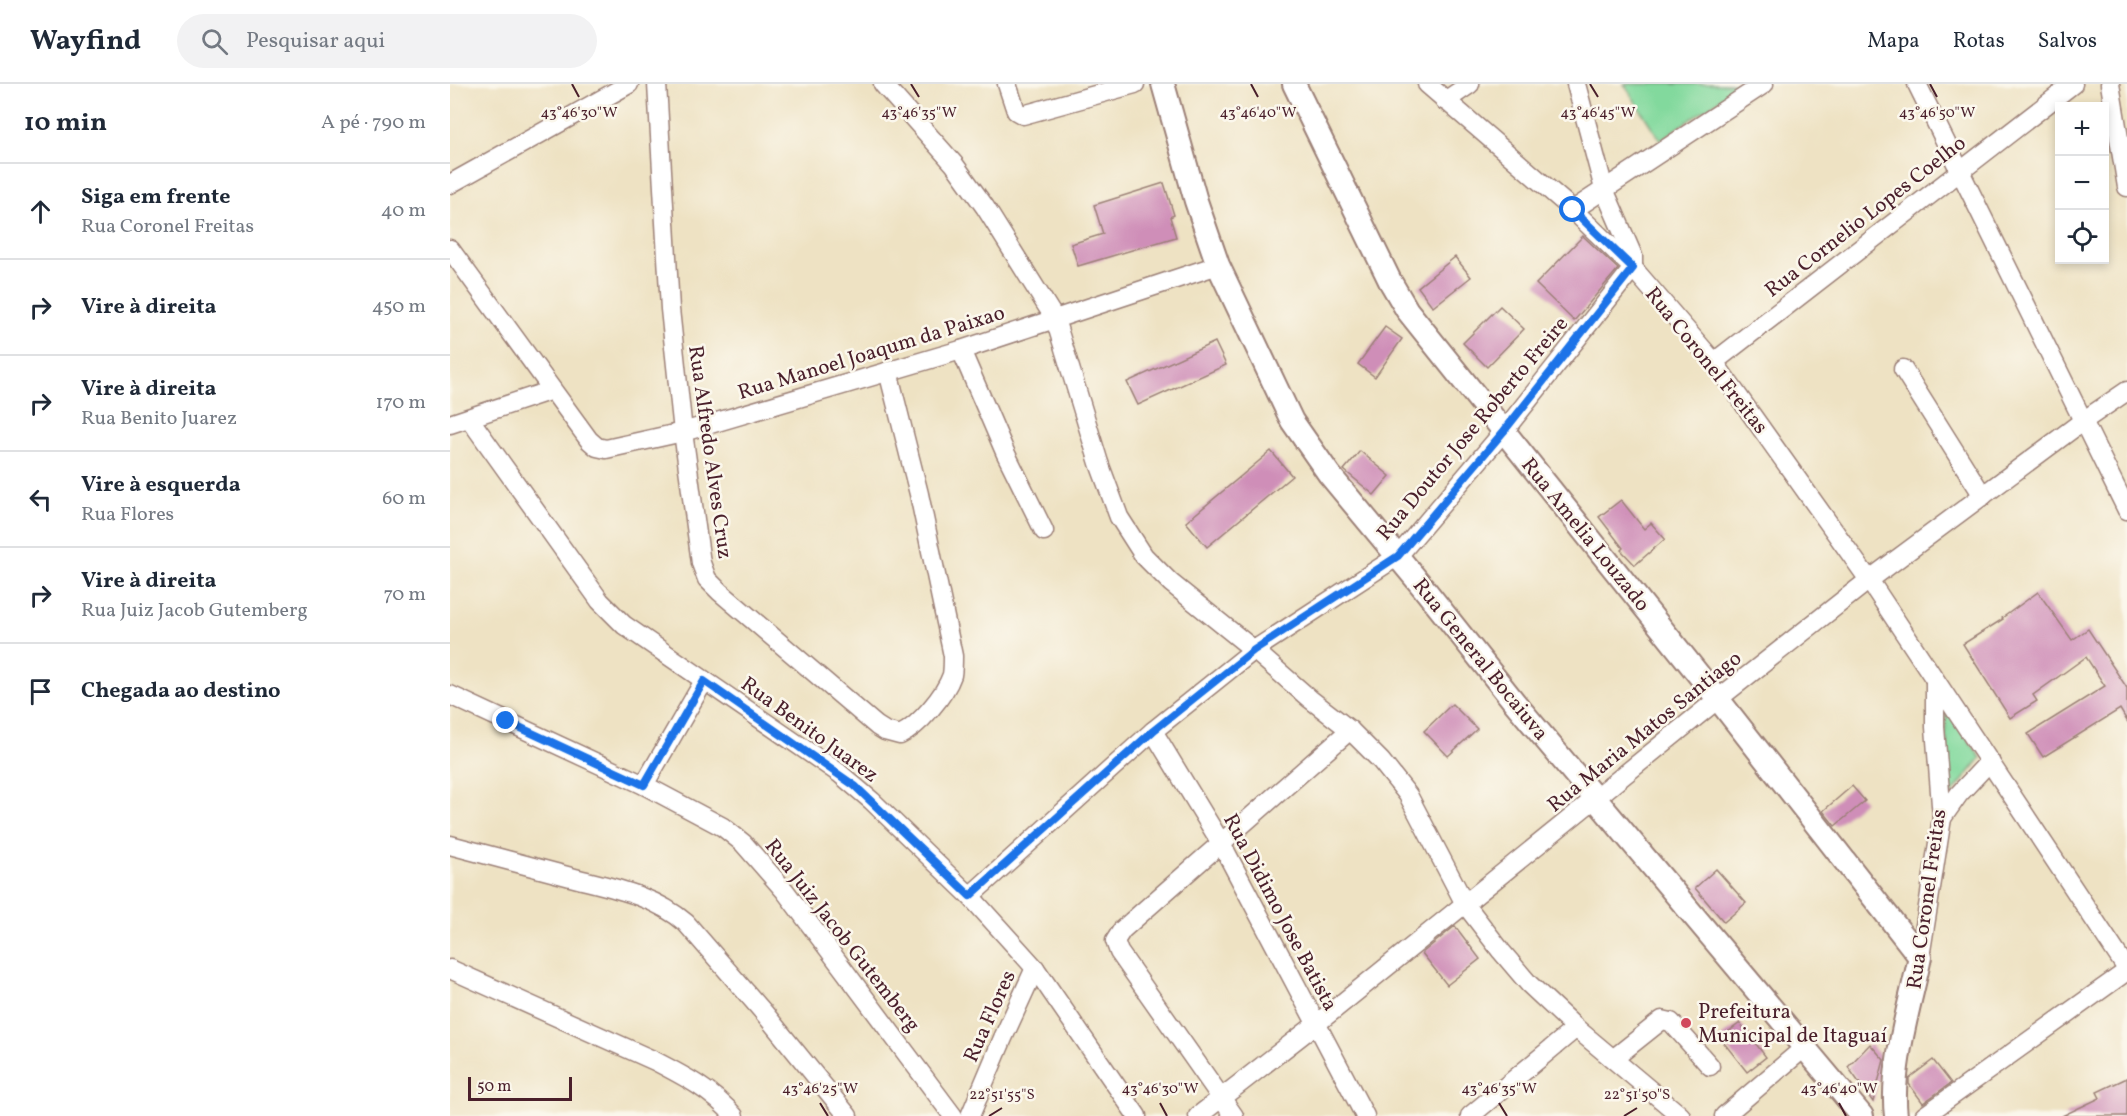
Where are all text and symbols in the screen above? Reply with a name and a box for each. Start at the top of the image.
search box [177,14,597,68]
text: Wayfind [30,22,141,61]
icon: search [198,25,231,58]
text: Pesquisar aqui [246,26,385,57]
text: Mapa [1867,27,1920,56]
text: Rotas [1953,27,2005,56]
text: Salvos [2038,27,2097,56]
map controls [2055,102,2109,264]
button: + [2055,102,2109,156]
text: 43°46'30"W [541,103,617,124]
text: 43°46'35"W [881,103,957,124]
text: 43°46'40"W [1220,103,1296,124]
text: 43°46'45"W [1560,103,1636,124]
text: 43°46'50"W [1899,103,1975,124]
text: 10 min [24,105,107,141]
text: A pé · 790 m [321,109,426,137]
street label: Rua Cornelio Lopes Coelho [1759,129,1973,305]
button: − [2055,156,2109,210]
text: Siga em frente [81,182,231,213]
icon: ahead [24,195,57,228]
route start [1559,196,1585,222]
text: 40 m [381,197,426,225]
button: locate [2055,210,2109,264]
text: Rua Coronel Freitas [81,213,254,241]
street label: Rua Coronel Freitas [1637,281,1774,441]
icon: right [24,291,57,324]
text: Vire à direita [81,292,217,323]
text: 450 m [372,293,426,321]
street label: Rua Manoel Joaqum da Paixao [734,299,1008,408]
street label: Rua Doutor Jose Roberto Freire [1371,311,1576,547]
street label: Rua Alfredo Alves Cruz [680,344,739,561]
text: Vire à direita [81,374,217,405]
icon: right [24,387,57,420]
text: 170 m [376,389,426,417]
text: Rua Benito Juarez [81,405,237,433]
street label: Rua Amelia Louzado [1514,452,1656,618]
text: Vire à esquerda [81,470,241,501]
icon: left [24,483,57,516]
text: 60 m [382,485,426,513]
text: Rua Flores [81,501,174,529]
text: Vire à direita [81,566,217,597]
street label: Rua General Bocaiuva [1405,572,1555,747]
icon: right [24,579,57,612]
text: 70 m [383,581,426,609]
text: Rua Juiz Jacob Gutemberg [81,597,308,625]
street label: Rua Maria Matos Santiago [1542,645,1748,820]
street label: Rua Benito Juarez [734,670,884,790]
icon: arrive [24,675,57,708]
text: Chegada ao destino [81,676,281,707]
route end [492,707,518,733]
street label: Rua Coronel Freitas [1900,807,1954,991]
street label: Rua Didimo Jose Batista [1215,809,1344,1016]
street label: Rua Juiz Jacob Gutemberg [757,833,926,1039]
street label: Rua Flores [957,966,1024,1067]
place label: Prefeitura Municipal de Itaguaí [1698,998,1888,1051]
marker: Prefeitura Municipal de Itaguaí [1679,1016,1693,1030]
scale bar [468,1074,572,1102]
text: 50 m [477,1076,511,1098]
text: 43°46'25"W [782,1079,858,1100]
text: 43°46'30"W [1122,1079,1198,1100]
text: 43°46'35"W [1461,1079,1537,1100]
text: 43°46'40"W [1801,1079,1877,1100]
text: 22°51'55"S [969,1085,1035,1106]
text: 22°51'50"S [1604,1085,1670,1106]

